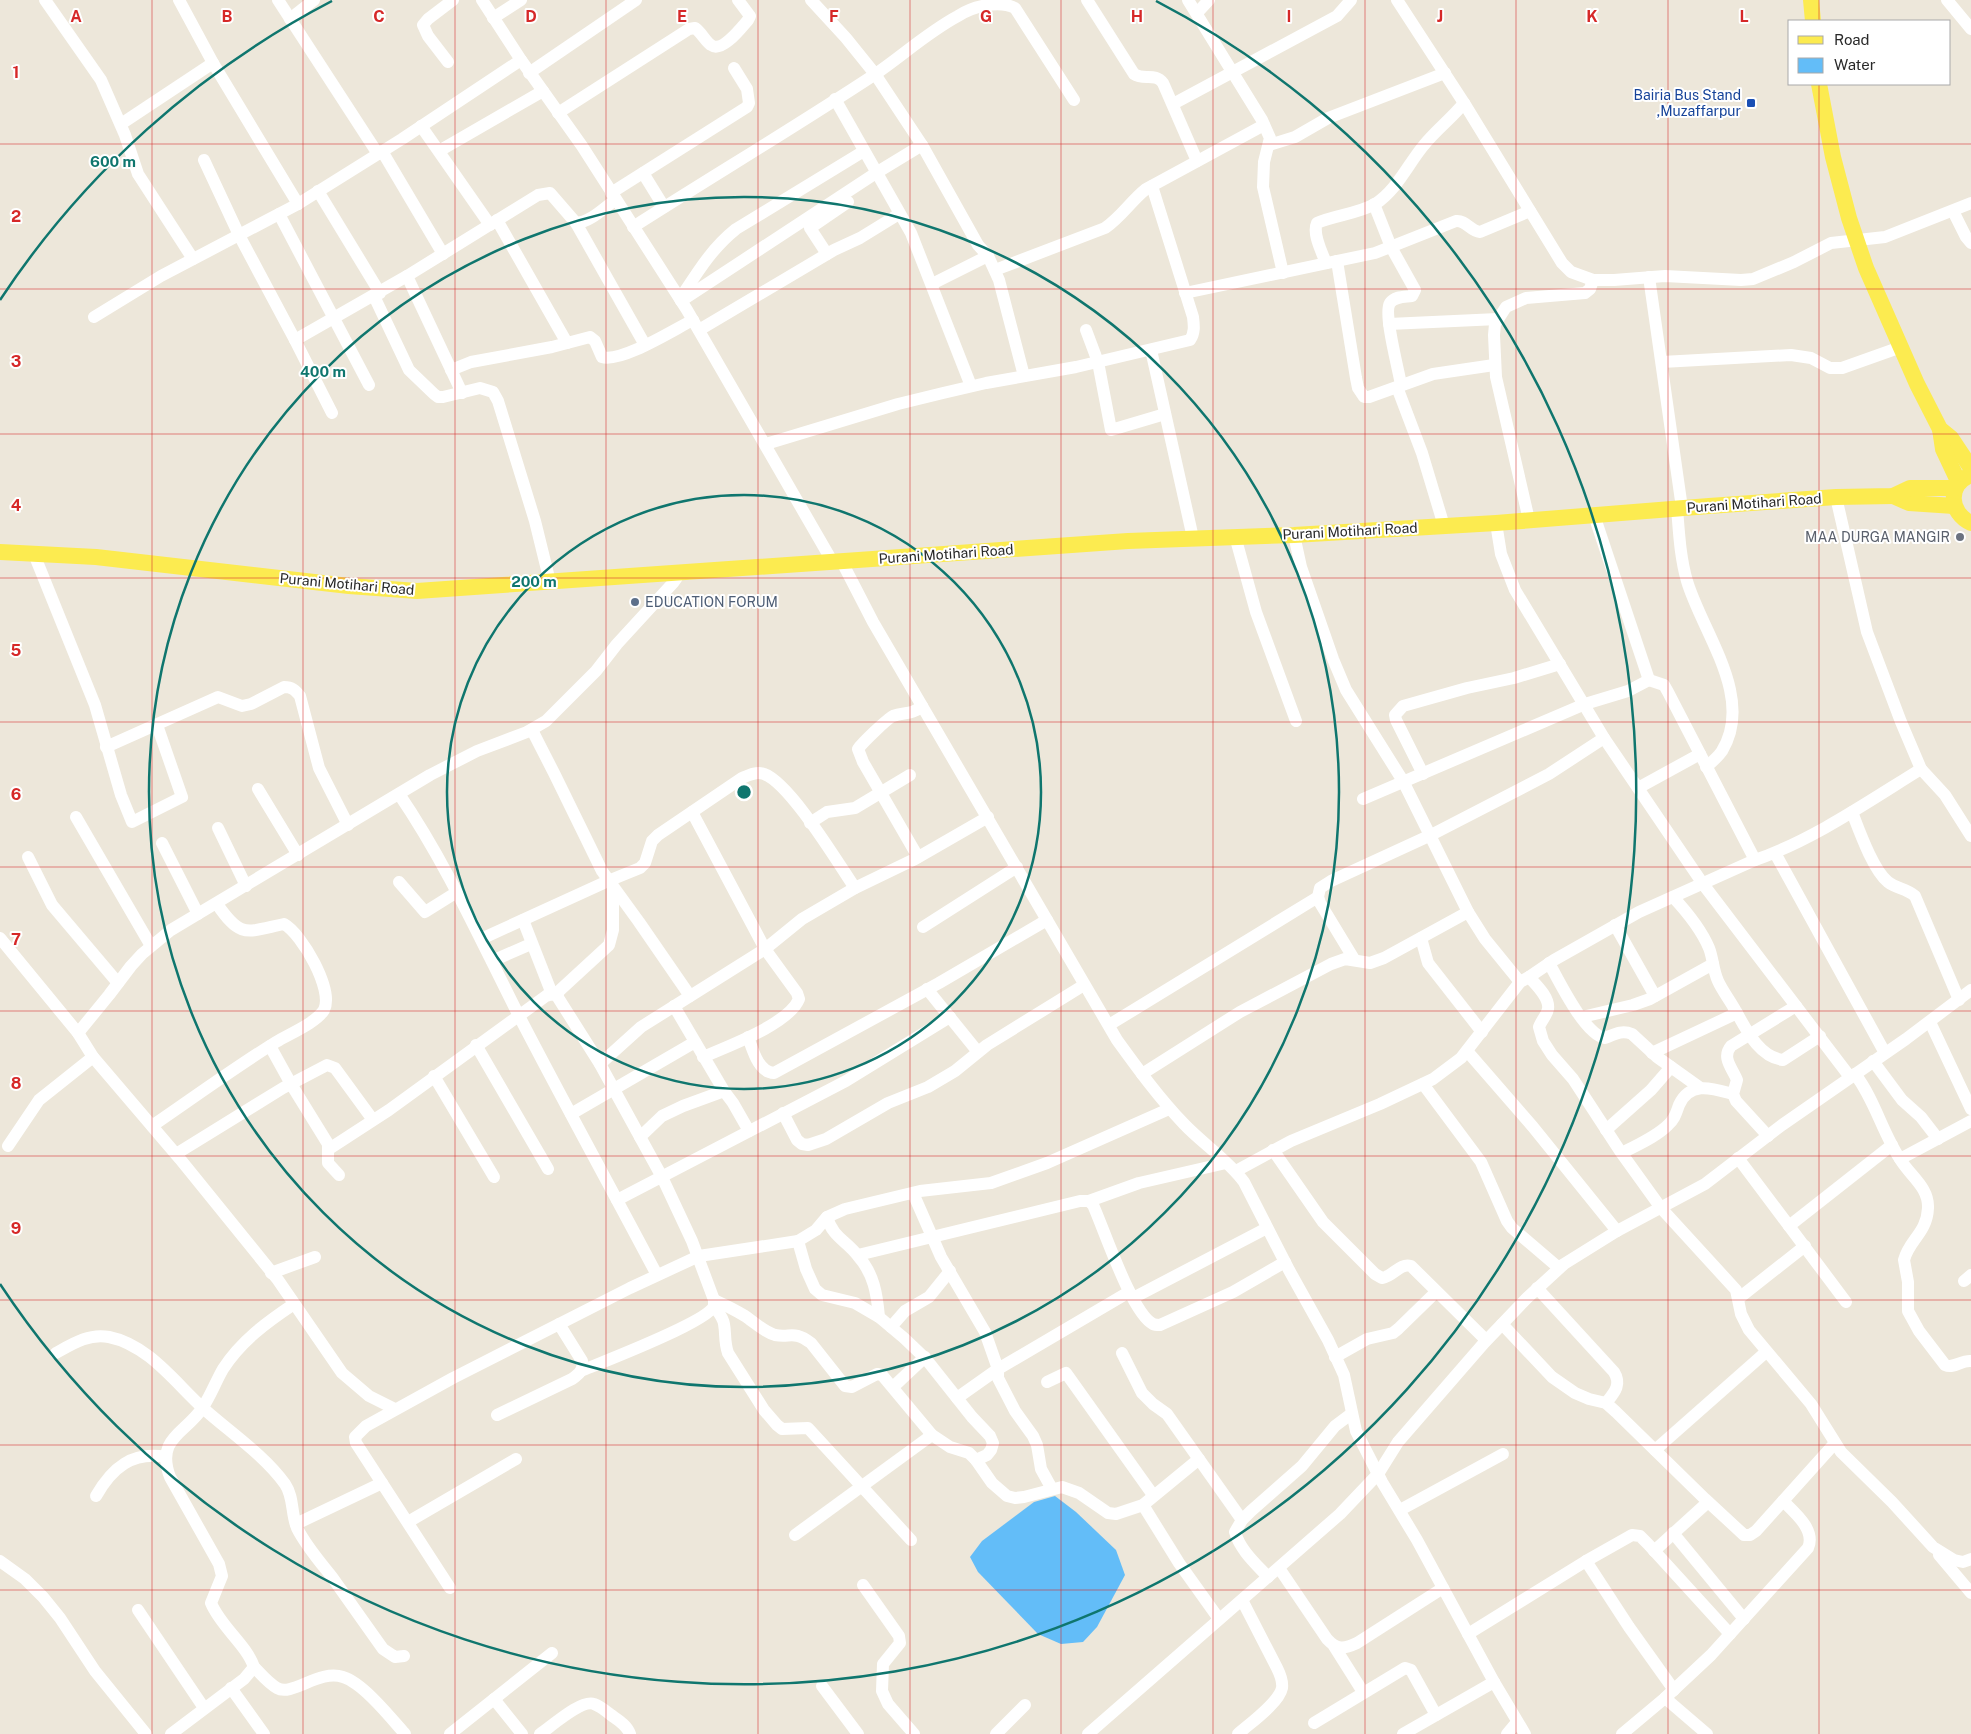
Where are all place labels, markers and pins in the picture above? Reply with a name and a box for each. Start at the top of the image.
place label: Bairia Bus Stand ,Muzaffarpur [1634,87,1741,119]
marker: Bairia Bus Stand ,Muzaffarpur [1745,97,1757,109]
place label: MAA DURGA MANGIR [1805,529,1950,545]
marker: MAA DURGA MANGIR [1954,531,1966,543]
place label: EDUCATION FORUM [645,594,778,610]
marker: EDUCATION FORUM [629,596,641,608]
centre of rings [735,783,753,801]

